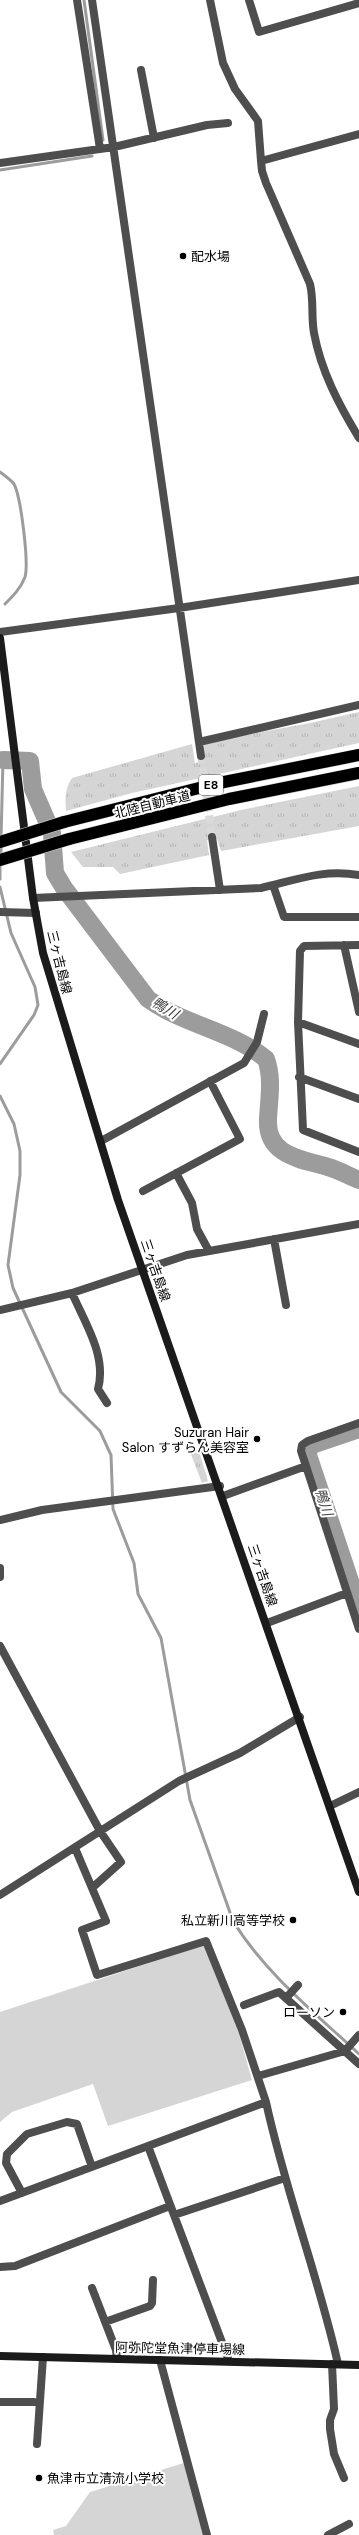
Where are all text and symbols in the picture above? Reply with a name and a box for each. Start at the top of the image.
place label: 配水場 [191,248,230,265]
marker: 配水場 [178,251,188,261]
road number: E8 [199,775,223,795]
street label: 北陸自動車道 [112,787,192,822]
street label: 三ヶ吉島線 [43,929,76,996]
water label: 鴨川 [148,993,183,1024]
street label: 三ヶ吉島線 [137,1237,174,1304]
place label: Suzuran Hair Salon すずらん美容室 [122,1424,249,1456]
marker: Suzuran Hair Salon すずらん美容室 [252,1434,262,1444]
water label: 鴨川 [311,1486,338,1520]
street label: 三ヶ吉島線 [244,1542,281,1609]
place label: 私立新川高等学校 [181,1912,285,1929]
marker: 私立新川高等学校 [288,1915,298,1925]
place label: ローソン [283,2004,335,2021]
marker: ローソン [338,2007,348,2017]
street label: 阿弥陀堂魚津停車場線 [115,2339,245,2358]
place label: 魚津市立清流小学校 [47,2470,164,2487]
marker: 魚津市立清流小学校 [34,2473,44,2483]

